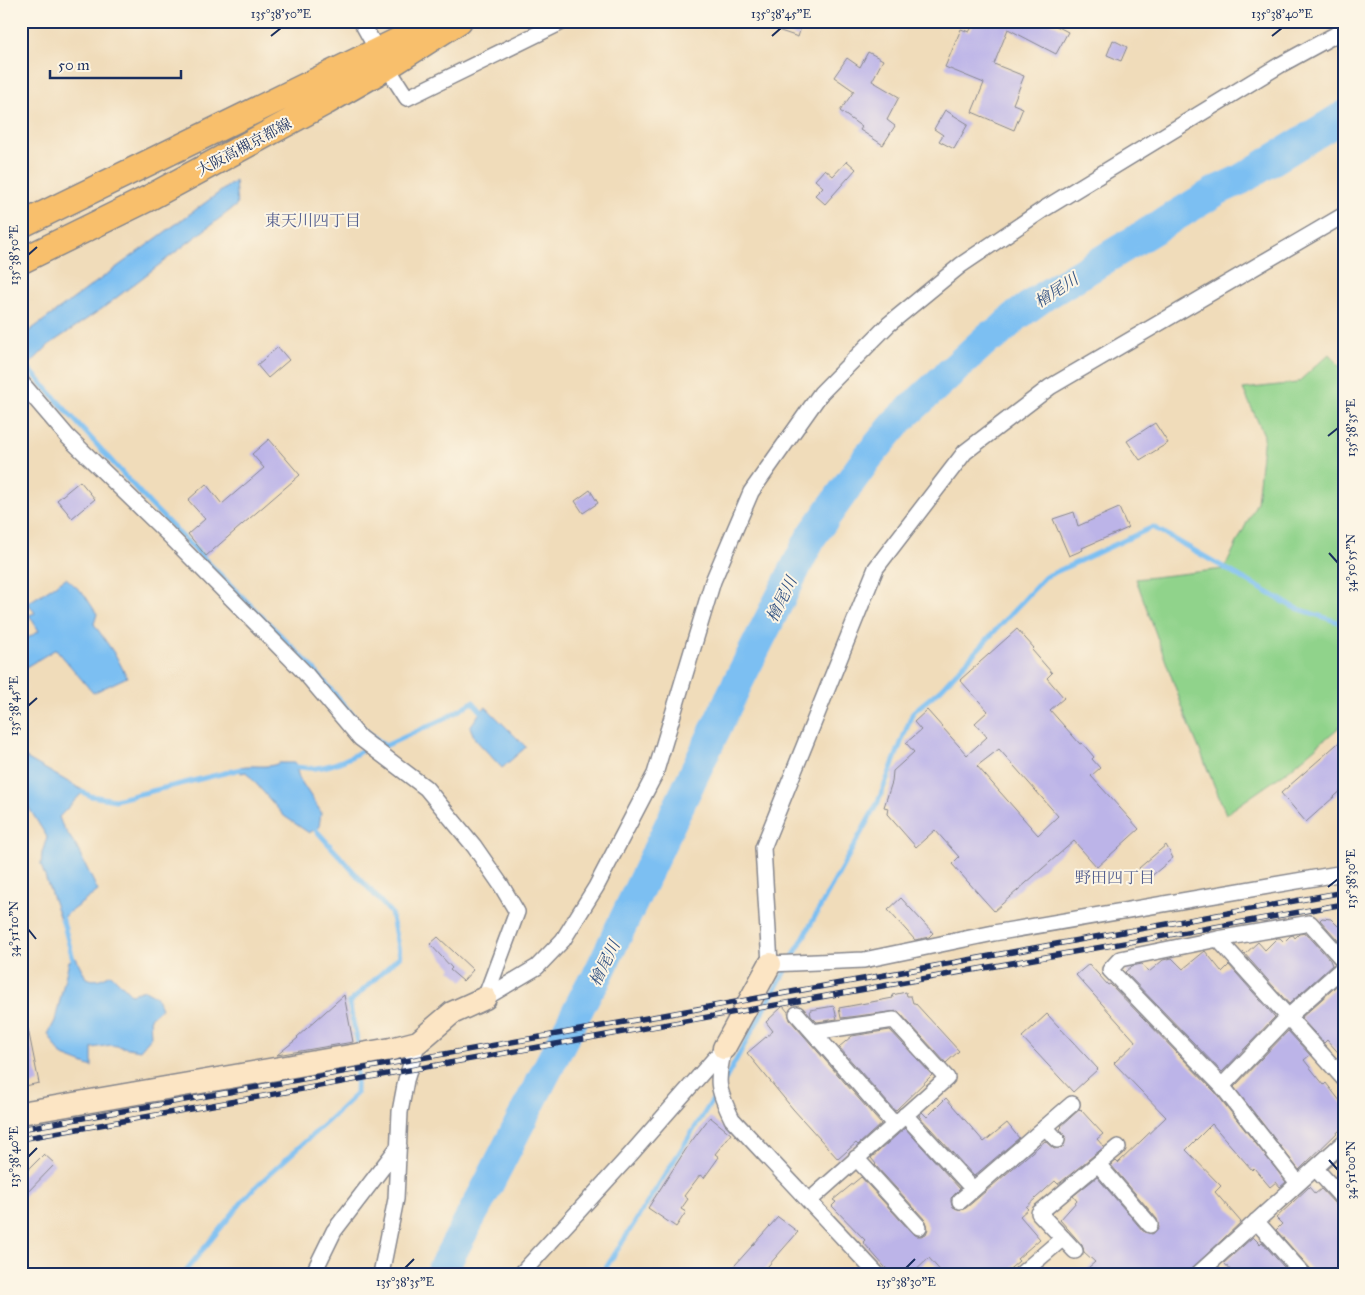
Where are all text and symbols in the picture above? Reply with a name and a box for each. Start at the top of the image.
text: 135°38'50"E [251,7,312,21]
text: 135°38'45"E [751,7,811,21]
text: 135°38'40"E [1251,7,1313,21]
scale bar [50,48,181,80]
text: 50 m [58,56,90,74]
street label: 大阪高槻京都線 [193,114,295,180]
district label: 東天川四丁目 [265,211,361,230]
text: 135°38'50"E [7,224,21,285]
water label: 檜尾川 [1031,268,1083,311]
text: 135°38'35"E [1344,399,1358,457]
text: 34°50'55"N [1344,534,1358,592]
water label: 檜尾川 [762,572,801,625]
text: 135°38'45"E [7,676,21,736]
text: 135°38'30"E [1344,849,1358,909]
district label: 野田四丁目 [1075,868,1155,887]
text: 34°51'10"N [7,901,21,957]
water label: 檜尾川 [585,936,624,989]
text: 135°38'40"E [7,1126,21,1188]
text: 34°51'00"N [1344,1141,1358,1199]
text: 135°38'35"E [376,1275,434,1289]
text: 135°38'30"E [876,1275,936,1289]

